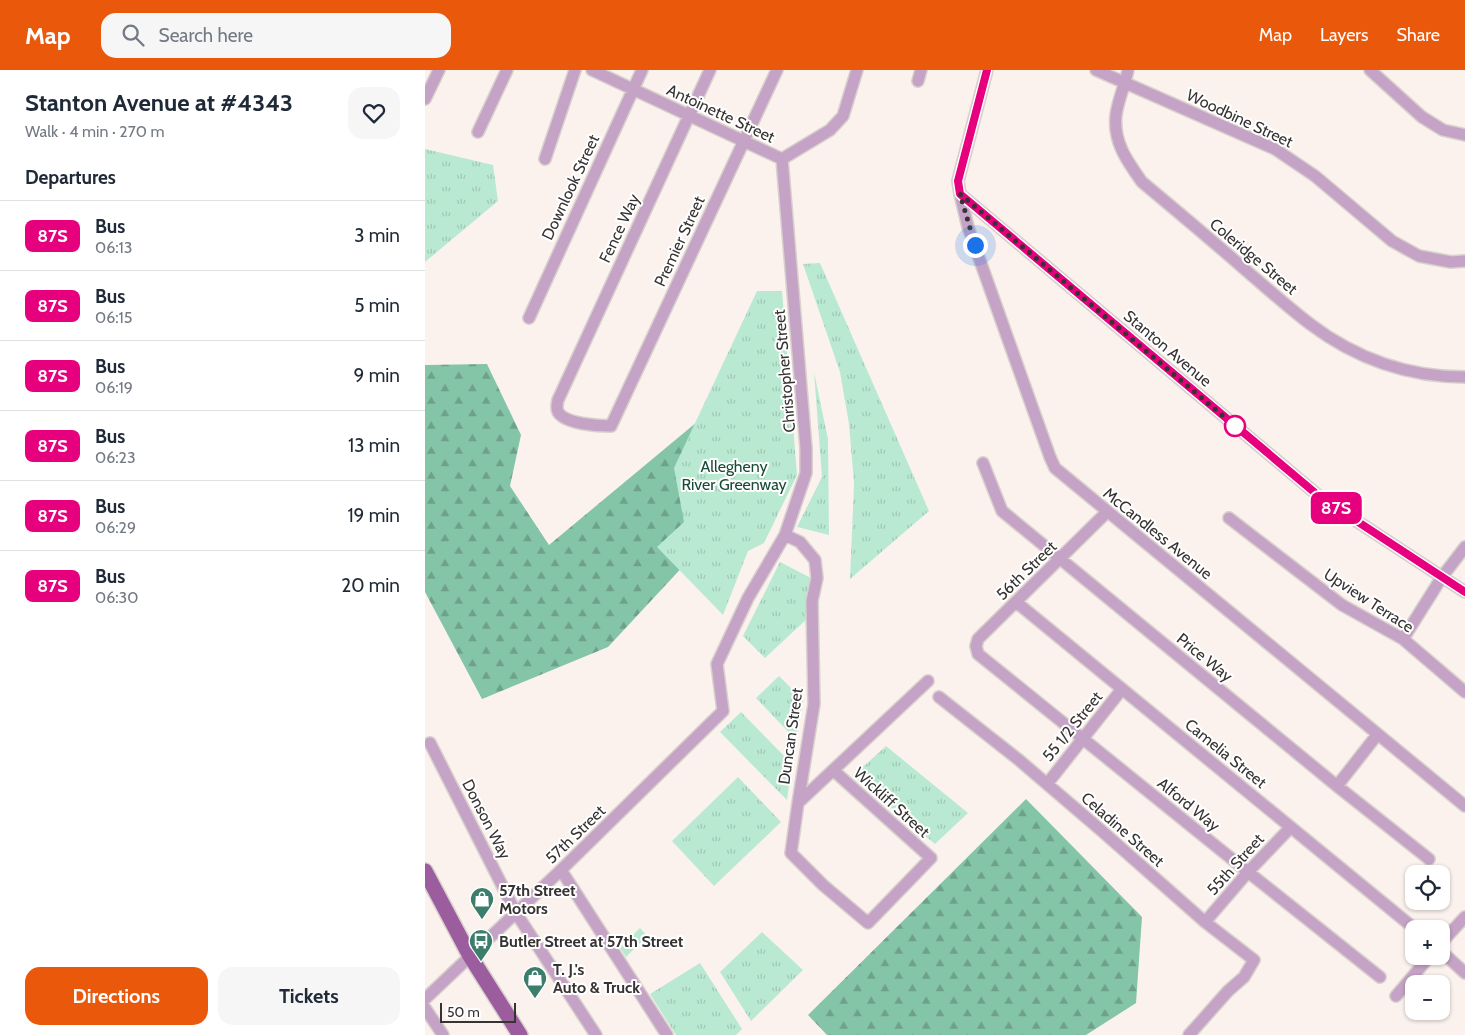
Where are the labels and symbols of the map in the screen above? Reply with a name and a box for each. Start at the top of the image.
street label: Antoinette Street [664,80,778,147]
street label: Woodbine Street [1184,86,1297,152]
street label: Downlook Street [538,131,603,243]
street label: Fence Way [595,191,644,266]
street label: Premier Street [650,192,709,289]
street label: Coleridge Street [1206,214,1302,299]
your location [963,233,988,258]
street label: Stanton Avenue [1120,306,1215,391]
street label: Christopher Street [770,308,799,433]
unlabelled marker [1224,415,1246,437]
park label: Allegheny River Greenway [681,457,787,494]
street label: McCandless Avenue [1099,484,1216,583]
line badge: 87S [1307,492,1365,524]
street label: 56th Street [992,537,1061,604]
street label: Upview Terrace [1320,564,1417,636]
street label: Price Way [1173,629,1236,686]
street label: Duncan Street [774,686,807,786]
street label: 55 1/2 Street [1038,687,1107,765]
street label: Camelia Street [1181,715,1271,792]
street label: Wickliff Street [850,763,934,842]
street label: Alford Way [1154,773,1224,835]
street label: Donson Way [458,776,515,862]
street label: Celadine Street [1077,788,1168,871]
street label: 57th Street [542,801,610,867]
street label: 55th Street [1203,829,1268,899]
place label: 57th Street Motors [499,881,576,918]
shop icon: 57th Street Motors [469,886,495,920]
bus stop icon: Butler Street at 57th Street [468,928,494,962]
place label: Butler Street at 57th Street [499,932,684,951]
place label: T. J.'s Auto & Truck [553,960,640,997]
shop icon: T. J.'s Auto & Truck [522,965,548,999]
scale bar [440,1000,516,1023]

